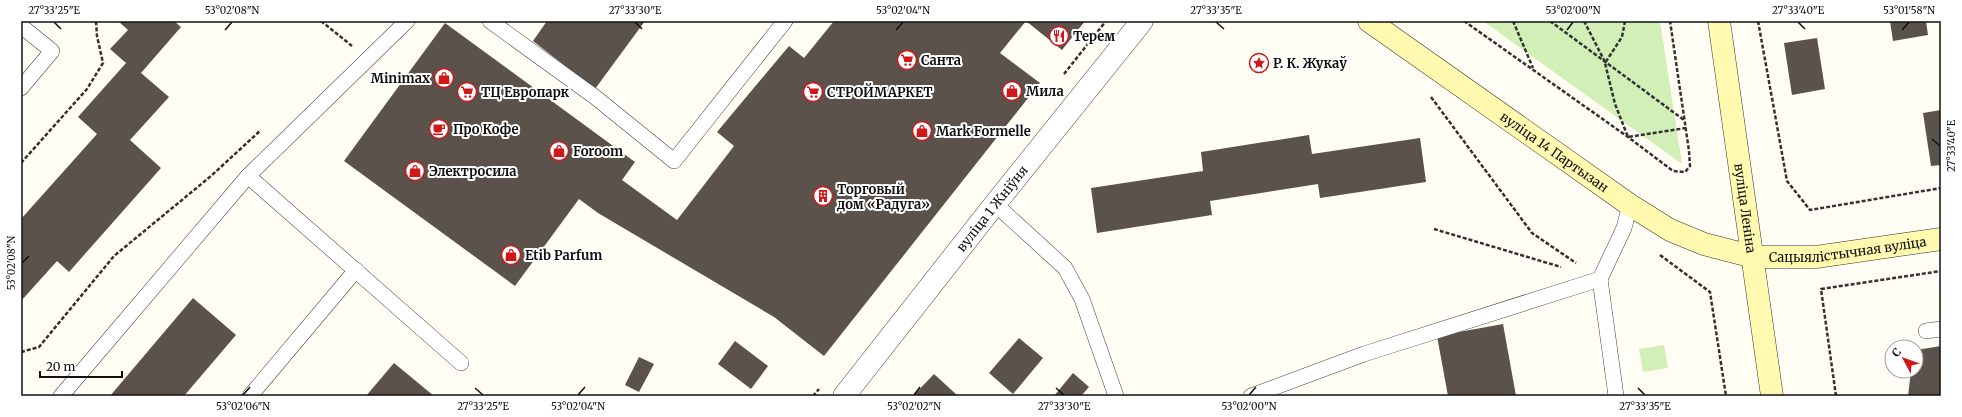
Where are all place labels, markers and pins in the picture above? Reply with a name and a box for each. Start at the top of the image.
restaurant icon: Терем [1048,25,1070,47]
place label: Терем [1073,28,1115,45]
supermarket icon: Санта [896,49,918,71]
place label: Санта [921,52,961,69]
place icon: Р. К. Жукаў [1248,52,1270,74]
place label: Р. К. Жукаў [1273,55,1347,72]
shop icon: Minimax [433,67,455,89]
place label: Minimax [371,70,430,87]
shop icon: Мила [1001,80,1023,102]
supermarket icon: ТЦ Европарк [456,81,478,103]
supermarket icon: СТРОЙМАРКЕТ [802,81,824,103]
place label: СТРОЙМАРКЕТ [827,83,933,101]
place label: Мила [1026,83,1064,100]
place label: ТЦ Европарк [481,84,570,101]
cafe icon: Про Кофе [428,118,450,140]
shop icon: Mark Formelle [911,120,933,142]
place label: Про Кофе [453,121,519,138]
place label: Mark Formelle [936,123,1031,140]
shop icon: Foroom [548,140,570,162]
place label: Foroom [573,143,623,160]
shop icon: Электросила [404,160,426,182]
place label: Электросила [429,163,517,180]
place label: Торговый дом «Радуга» [836,181,930,213]
building icon: Торговый дом «Радуга» [812,185,834,207]
shop icon: Etib Parfum [500,244,522,266]
place label: Etib Parfum [525,247,602,264]

